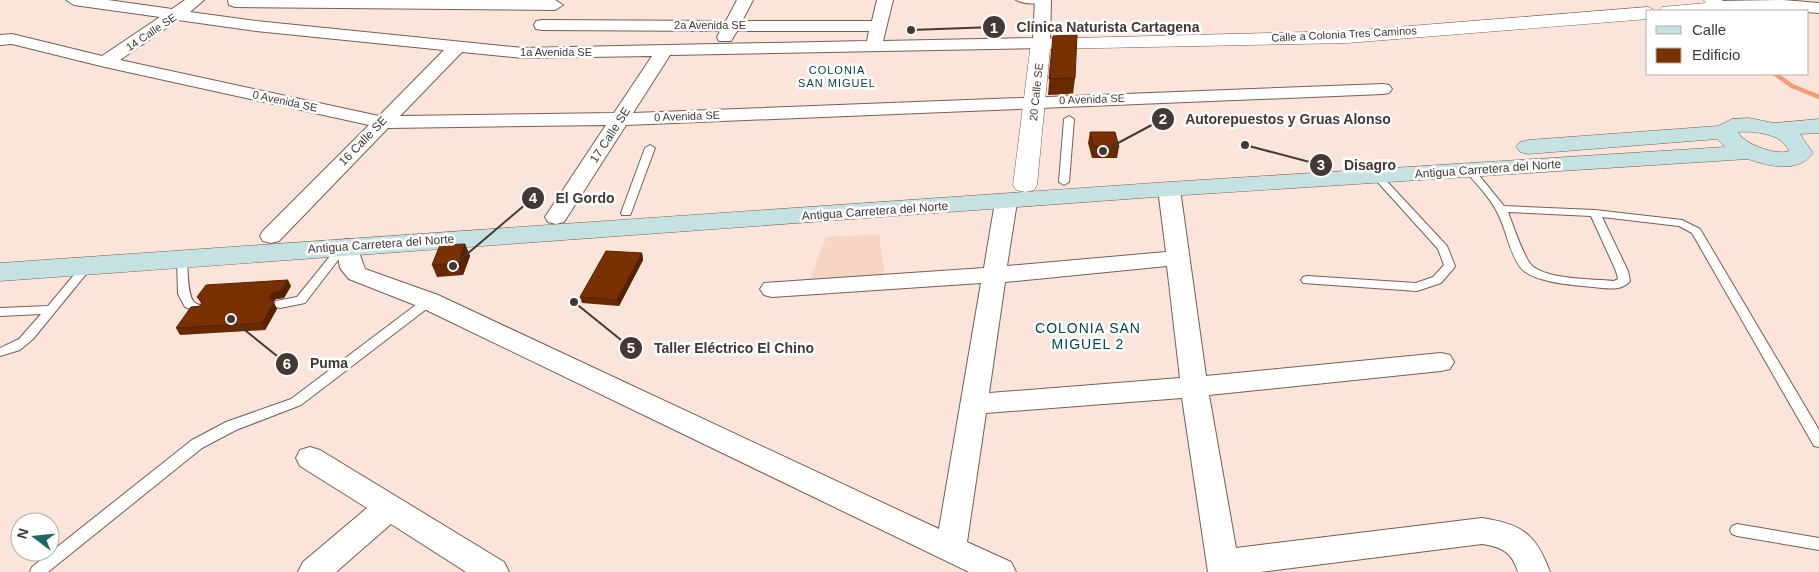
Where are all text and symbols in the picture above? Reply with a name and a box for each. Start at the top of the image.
legend [1646,10,1809,75]
street label: 14 Calle SE [124,11,178,53]
callout: Clínica Naturista Cartagena [982,13,1210,42]
street label: 2a Avenida SE [674,19,746,31]
text: 1 [990,19,998,36]
text: Clínica Naturista Cartagena [1017,19,1200,35]
text: Calle [1692,21,1726,38]
street label: Calle a Colonia Tres Caminos [1271,24,1417,44]
street label: 1a Avenida SE [520,46,592,58]
text: Edificio [1692,46,1740,63]
street label: 20 Calle SE [1027,62,1045,122]
district label: COLONIA SAN MIGUEL [798,64,876,89]
street label: 0 Avenida SE [252,88,318,114]
street label: 0 Avenida SE [1059,92,1125,106]
callout: Autorepuestos y Gruas Alonso [1150,104,1401,133]
street label: 17 Calle SE [587,105,633,165]
street label: 0 Avenida SE [654,109,720,123]
text: 2 [1159,110,1167,127]
text: Autorepuestos y Gruas Alonso [1185,111,1391,127]
street label: 16 Calle SE [336,113,390,169]
callout: Disagro [1309,150,1406,179]
text: 3 [1317,156,1325,173]
text: Disagro [1344,157,1396,173]
street label: Antigua Carretera del Norte [1414,157,1562,181]
callout: El Gordo [520,183,624,212]
text: 4 [529,189,538,206]
text: El Gordo [555,190,615,206]
street label: Antigua Carretera del Norte [801,199,949,223]
street label: Antigua Carretera del Norte [307,232,455,256]
district label: COLONIA SAN MIGUEL 2 [1035,320,1141,352]
callout: Taller Eléctrico El Chino [619,333,824,362]
text: 5 [627,339,635,356]
text: Taller Eléctrico El Chino [654,340,814,356]
callout: Puma [275,349,358,378]
text: 6 [283,355,291,372]
text: Puma [310,355,348,371]
north arrow [10,512,60,562]
text: N [13,526,32,540]

